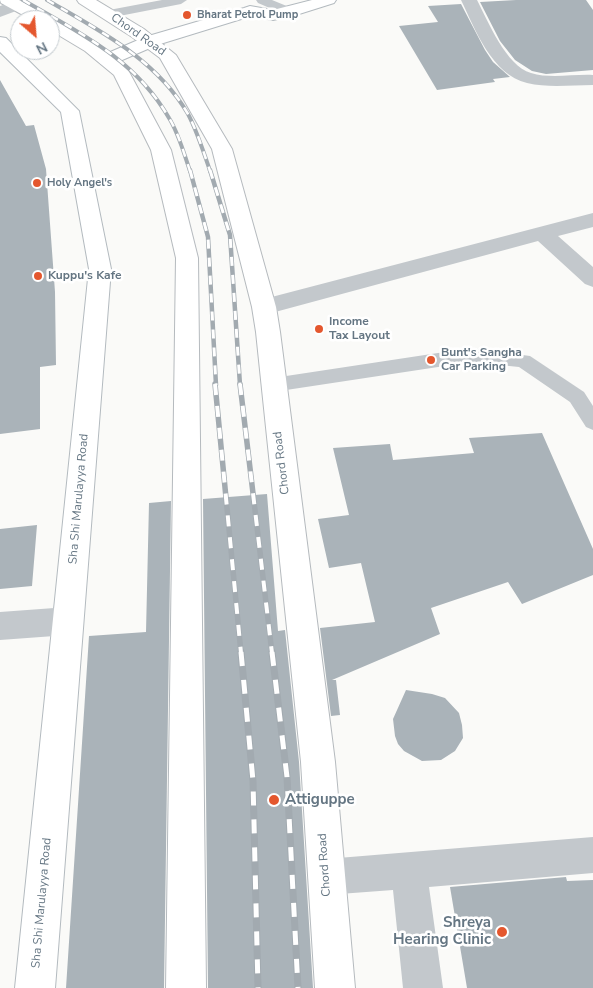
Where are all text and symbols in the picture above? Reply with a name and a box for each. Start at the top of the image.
place label: Bharat Petrol Pump [197,8,298,22]
marker: Bharat Petrol Pump [181,9,193,21]
north arrow [10,10,60,60]
street label: Chord Road [108,11,168,59]
text: N [33,37,51,59]
place label: Holy Angel's [47,176,112,190]
marker: Holy Angel's [31,177,43,189]
place label: Kuppu's Kafe [48,269,121,283]
marker: Kuppu's Kafe [32,270,44,282]
place label: Income Tax Layout [329,315,390,343]
marker: Income Tax Layout [313,323,325,335]
place label: Bunt's Sangha Car Parking [441,346,522,374]
marker: Bunt's Sangha Car Parking [425,354,437,366]
street label: Chord Road [271,430,293,496]
street label: Sha Shi Marulayya Road [66,433,92,565]
place label: Attiguppe [285,791,355,809]
marker: Attiguppe [267,793,281,807]
street label: Chord Road [316,833,334,897]
street label: Sha Shi Marulayya Road [29,837,55,969]
place label: Shreya Hearing Clinic [393,914,491,949]
marker: Shreya Hearing Clinic [495,925,509,939]

